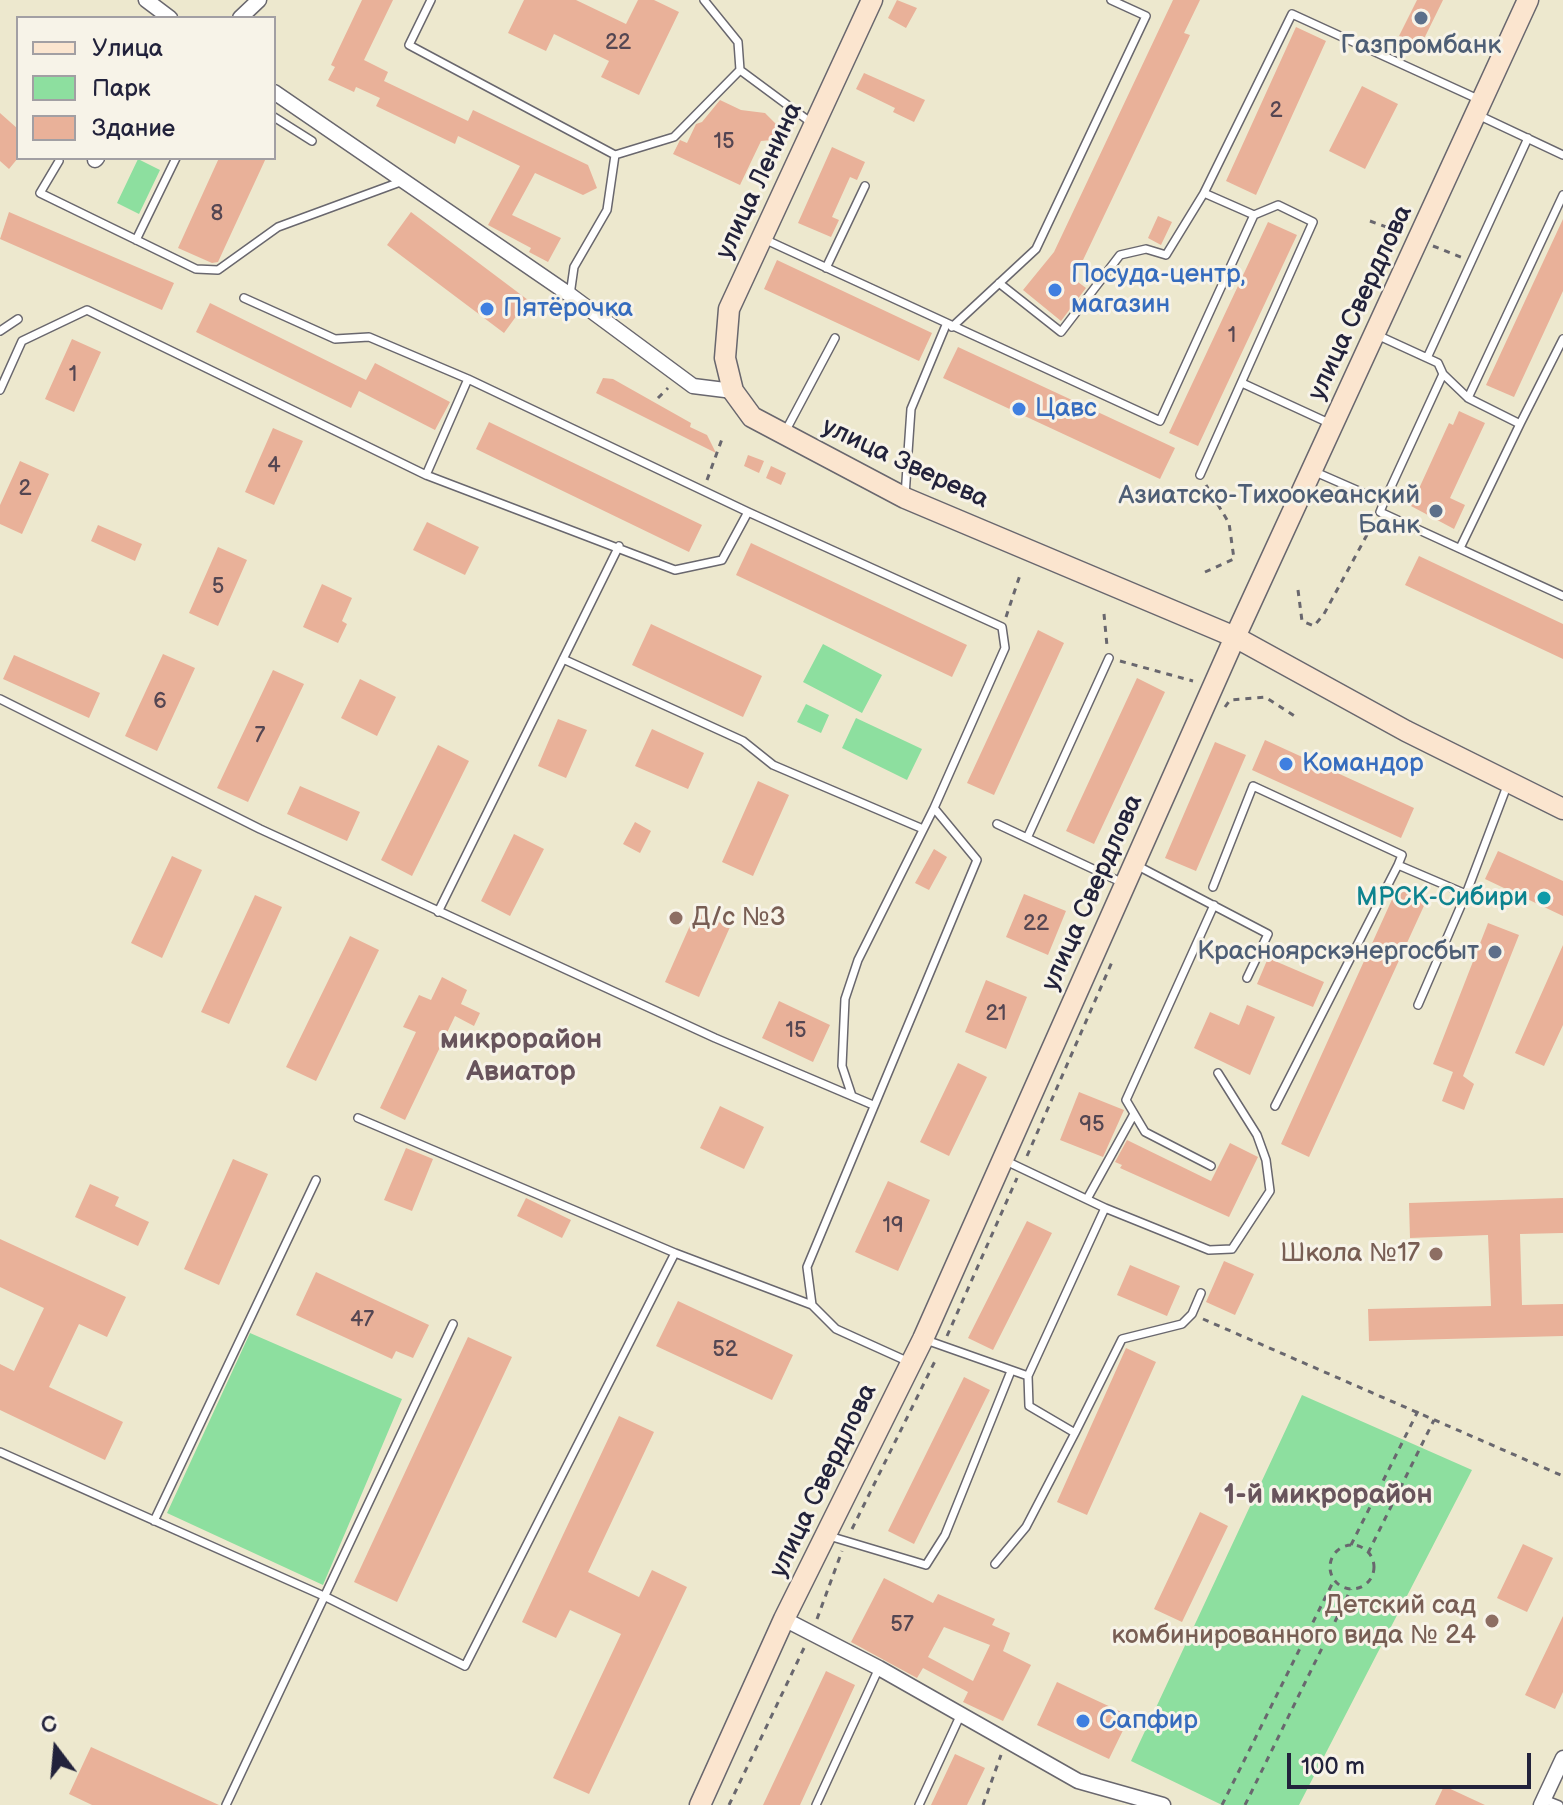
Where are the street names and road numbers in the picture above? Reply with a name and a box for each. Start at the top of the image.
street label: улица Ленина [710,98,810,264]
street label: улица Свердлова [1302,200,1420,406]
street label: улица Зверева [817,412,993,516]
street label: улица Свердлова [1036,790,1150,996]
street label: улица Свердлова [764,1379,884,1583]

